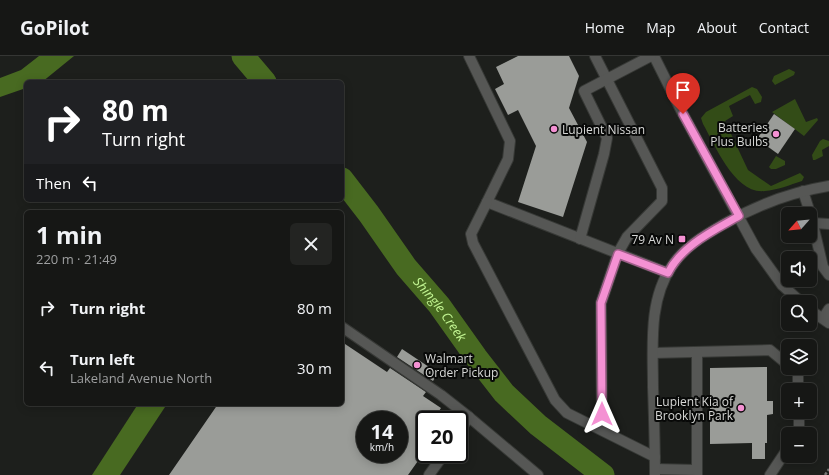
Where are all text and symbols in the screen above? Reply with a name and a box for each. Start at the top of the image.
text: GoPilot [20,15,89,41]
text: Home [585,18,624,37]
text: Map [646,18,675,37]
text: About [697,18,737,37]
text: Contact [759,18,809,37]
pin [666,73,700,114]
icon: arrive [672,79,694,101]
text: 80 m [102,91,169,129]
icon: right [36,96,88,148]
place label: Batteries Plus Bulbs [710,119,768,150]
place label: Lupient Nissan [562,121,645,138]
marker: Lupient Nissan [549,124,559,134]
text: Turn right [102,127,185,151]
marker: Batteries Plus Bulbs [771,129,781,139]
icon: left [79,172,101,194]
text: Then [36,173,71,193]
north arrow [781,207,817,243]
map controls [781,207,817,463]
text: 1 min [36,218,103,251]
button: close [290,223,332,265]
place label: 79 Av N [631,231,674,248]
marker: 79 Av N [677,234,687,244]
text: 220 m · 21:49 [36,250,117,268]
button: sound [781,251,817,287]
water label: Shingle Creek [410,273,471,345]
button: search [781,295,817,331]
icon: right [36,297,58,319]
text: Turn right [70,298,145,318]
text: 80 m [297,298,332,318]
button: layers [781,339,817,375]
text: Turn left [70,349,135,369]
place label: Walmart Order Pickup [425,350,498,381]
icon: left [36,357,58,379]
text: 30 m [297,358,332,378]
marker: Walmart Order Pickup [412,360,422,370]
text: Lakeland Avenue North [70,369,212,387]
button: + [781,383,817,419]
position arrow [581,393,623,435]
place label: Lupient Kia of Brooklyn Park [655,393,734,424]
marker: Lupient Kia of Brooklyn Park [736,403,746,413]
speed limit sign: 20 [416,411,468,463]
text: 14 [371,418,393,445]
button: − [781,427,817,463]
text: km/h [370,440,394,454]

